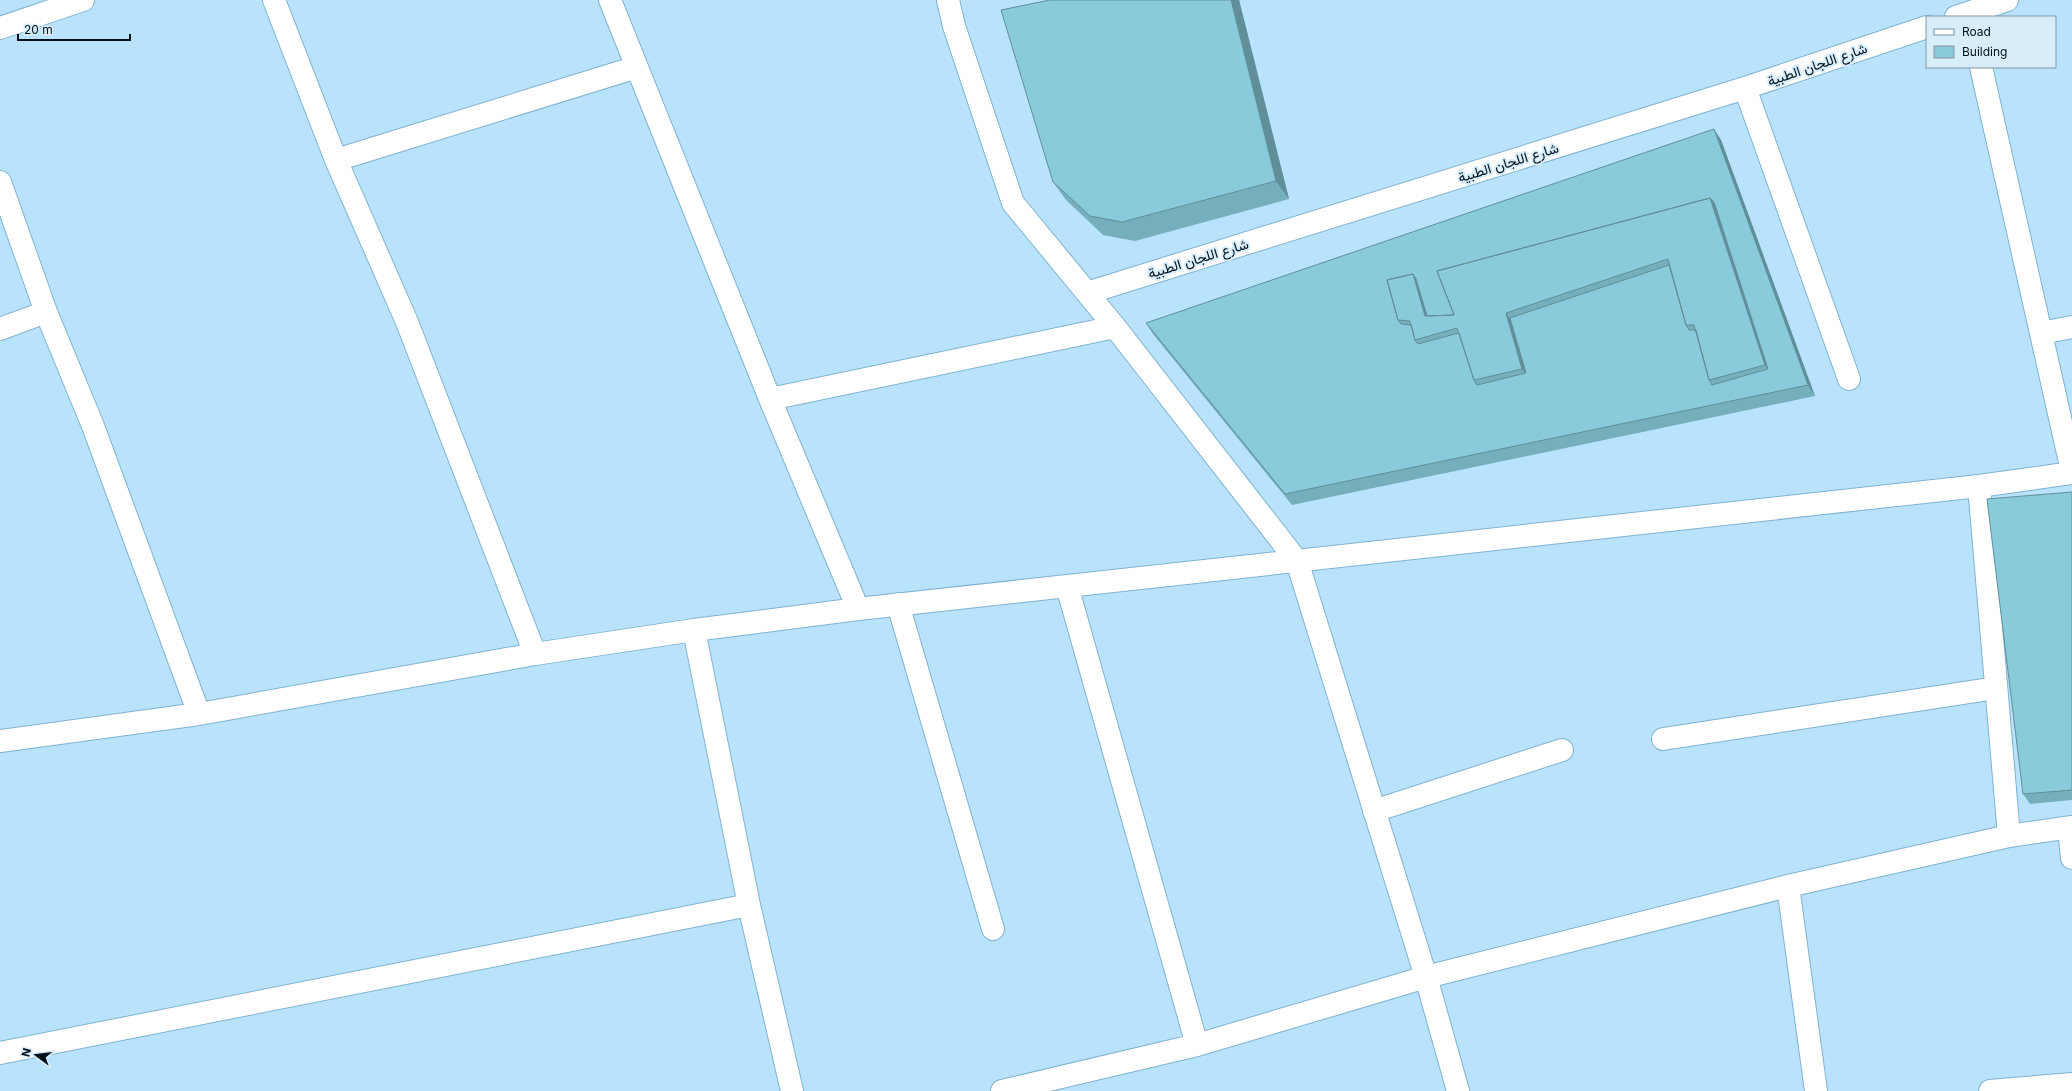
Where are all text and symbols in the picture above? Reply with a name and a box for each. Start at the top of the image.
scale bar [18,16,130,42]
legend [1926,16,2056,68]
text: 20 m [24,22,53,37]
text: Road [1962,24,1991,39]
street label: شارع اللجان الطبية [1765,39,1870,92]
text: Building [1962,44,2007,59]
street label: شارع اللجان الطبية [1456,139,1561,188]
street label: شارع اللجان الطبية [1146,235,1251,284]
north arrow [16,1035,56,1075]
text: N [18,1047,34,1058]

